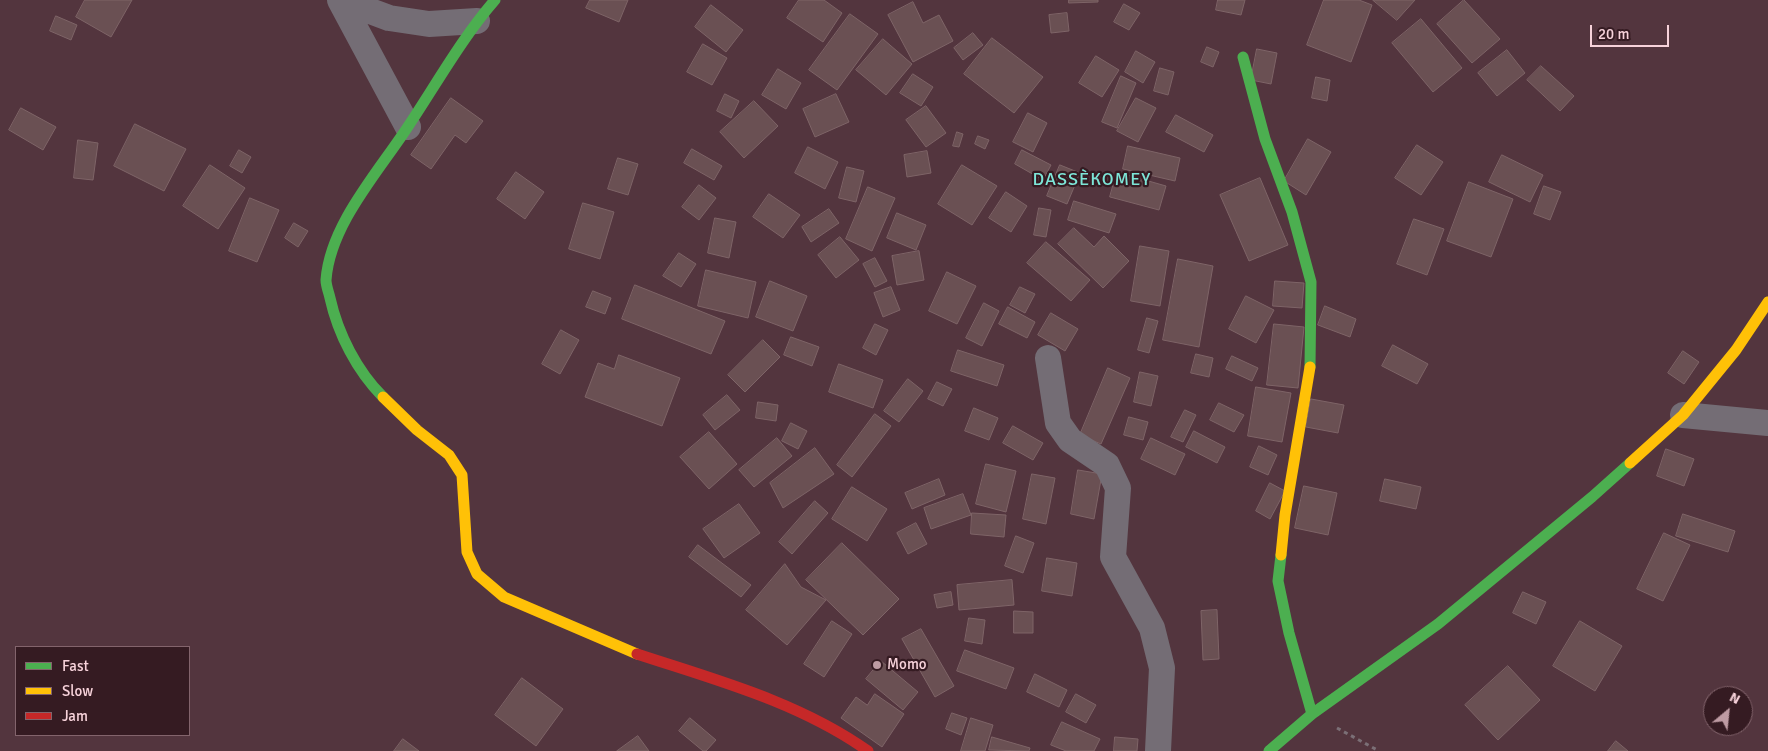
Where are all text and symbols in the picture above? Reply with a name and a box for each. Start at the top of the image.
scale bar [1593,15,1672,47]
text: 20 m [1598,25,1629,43]
district label: DASSÈKOMEY [1031,169,1153,191]
legend [15,646,190,736]
place label: Momo [887,656,927,674]
text: Fast [62,657,89,675]
marker: Momo [871,659,883,671]
text: Slow [62,682,93,700]
north arrow [1703,686,1753,736]
text: N [1727,688,1743,708]
text: Jam [62,707,88,725]

